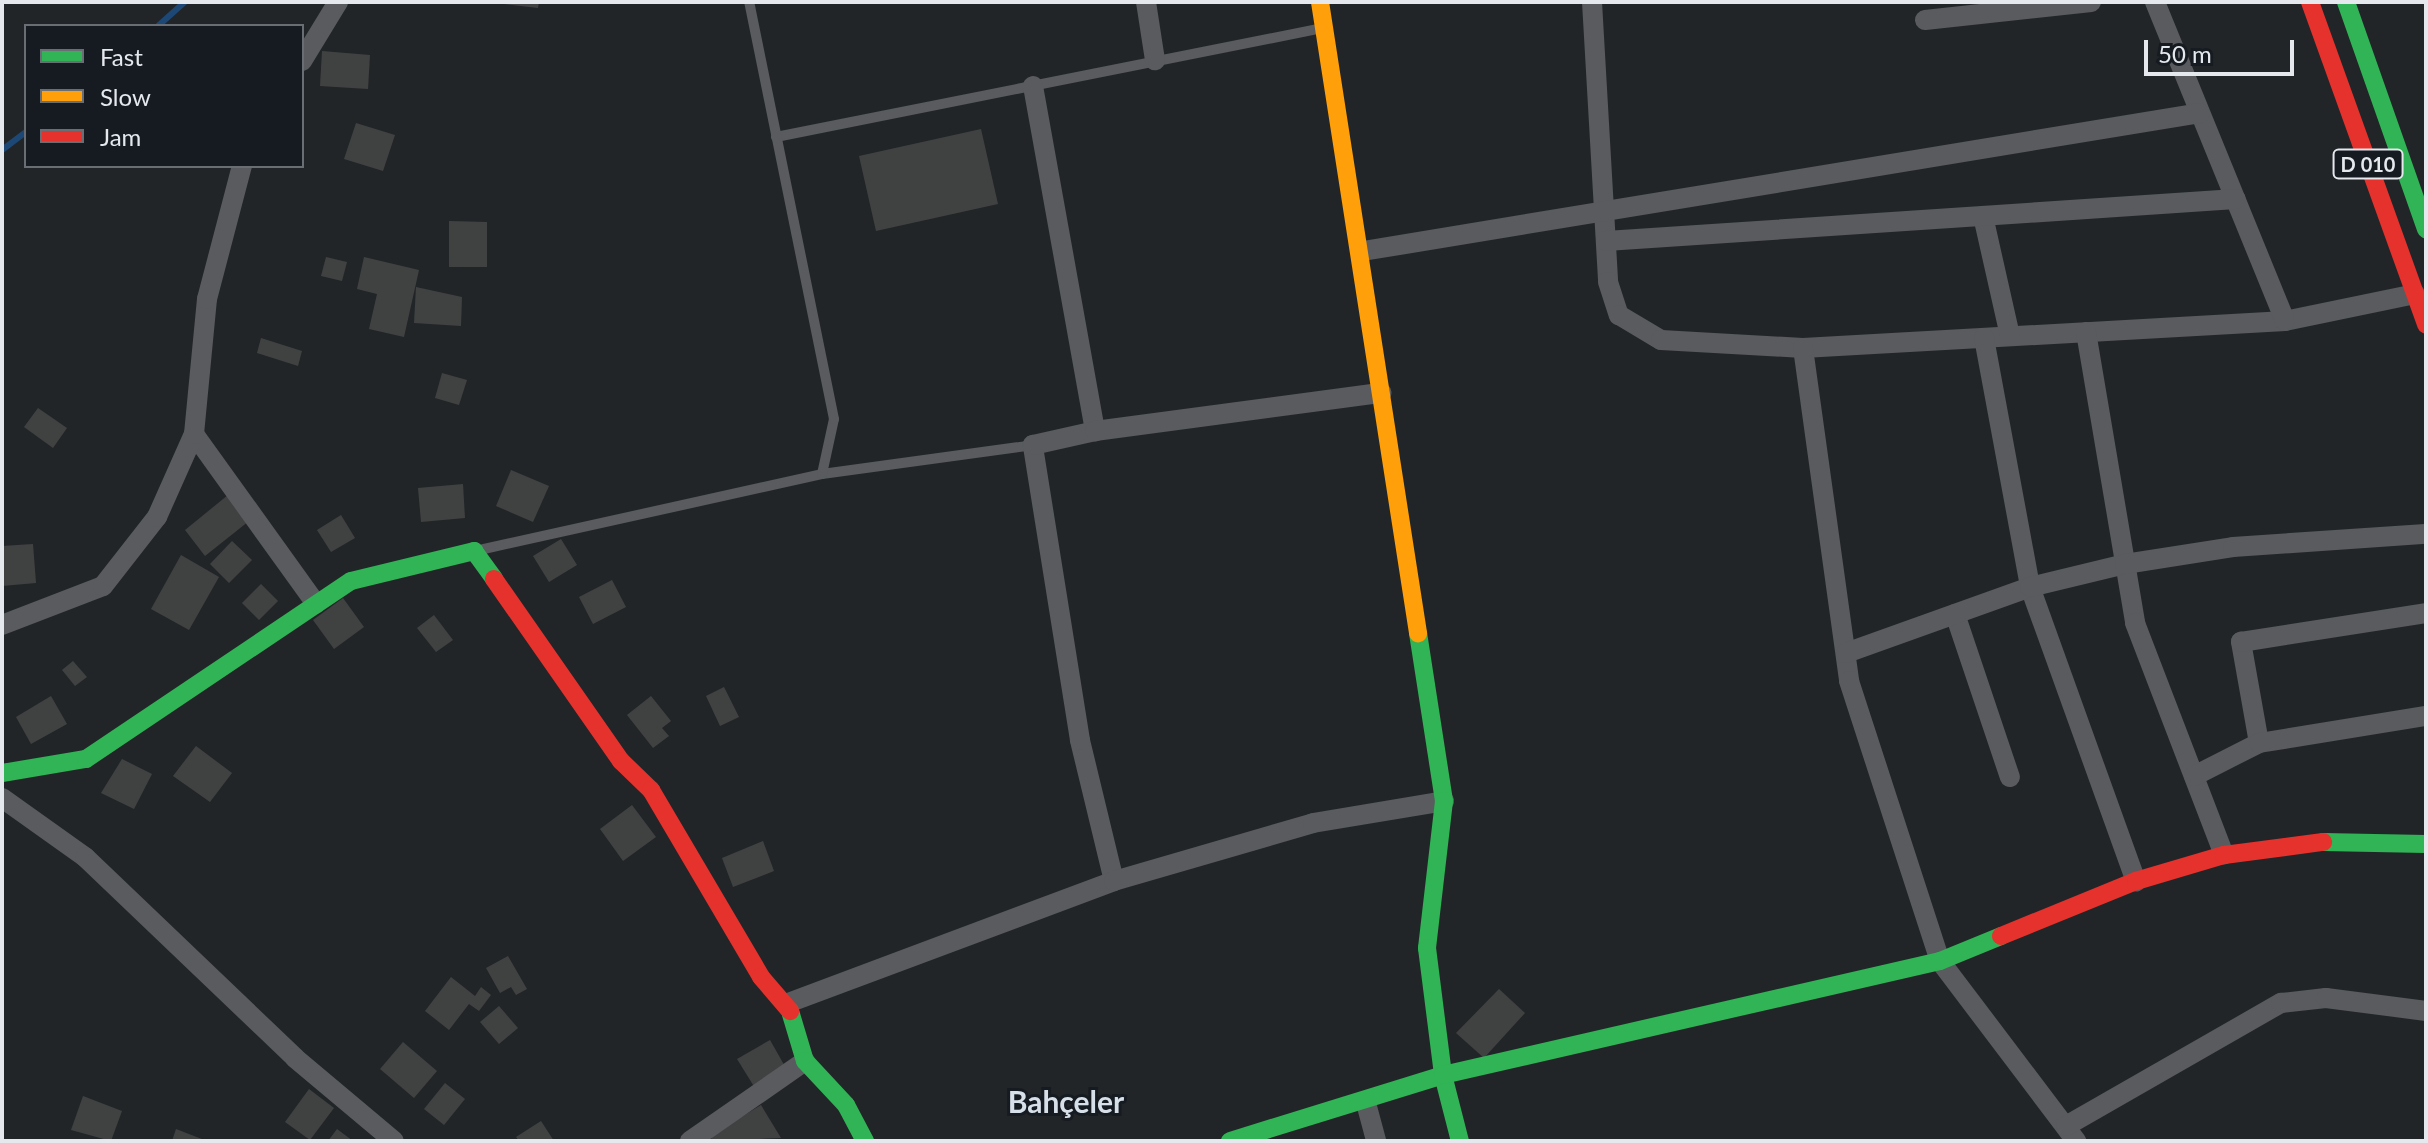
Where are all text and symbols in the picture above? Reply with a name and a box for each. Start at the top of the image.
legend [24,24,304,168]
scale bar [2148,24,2298,74]
text: 50 m [2158,39,2212,68]
text: Fast [100,42,143,71]
text: Slow [100,82,151,111]
text: Jam [100,122,141,151]
road number: D 010 [2332,148,2404,180]
district label: Bahçeler [1008,1083,1124,1119]

